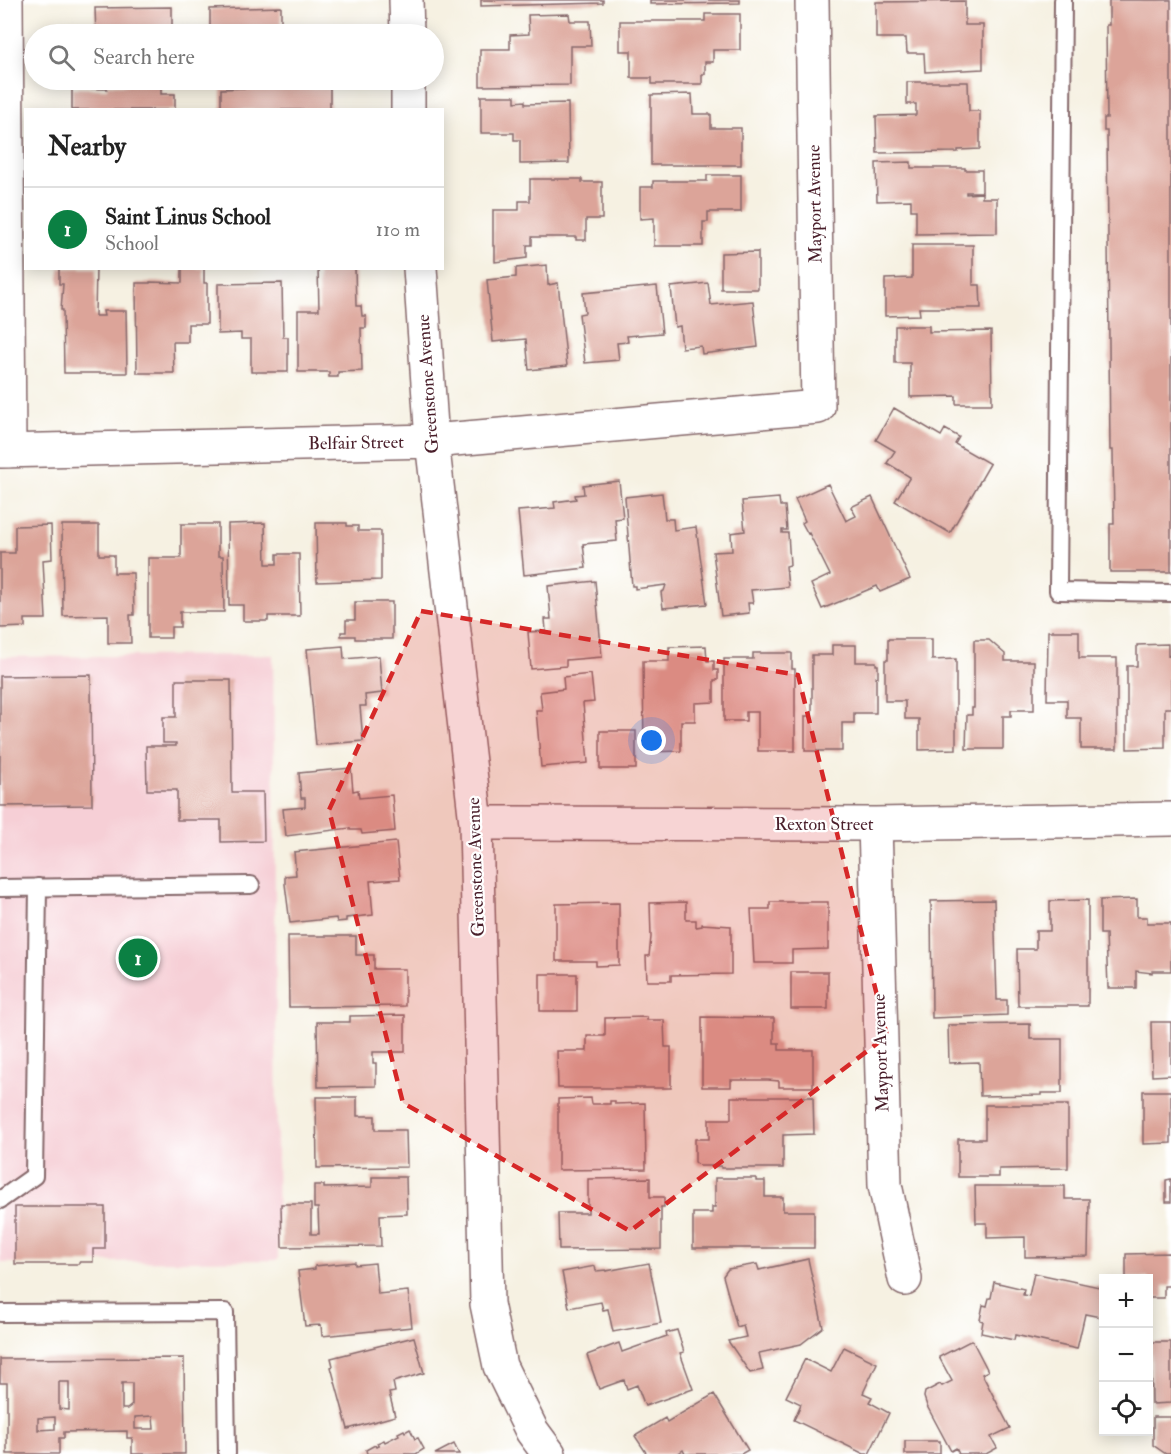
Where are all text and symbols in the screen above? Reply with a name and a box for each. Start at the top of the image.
search box [24,24,444,90]
icon: search [45,41,78,74]
text: Search here [93,43,195,71]
text: Nearby [48,131,126,163]
street label: Mayport Avenue [802,144,828,264]
text: Saint Linus School [105,203,271,231]
text: 1 [64,217,71,242]
text: 110 m [376,217,420,242]
text: School [105,231,159,256]
street label: Greenstone Avenue [412,313,444,454]
street label: Belfair Street [308,431,404,455]
your location [637,726,666,755]
street label: Greenstone Avenue [462,796,490,937]
street label: Rexton Street [774,813,874,836]
pin: 1 [118,936,158,980]
street label: Mayport Avenue [867,993,895,1113]
map controls [1099,1274,1153,1436]
button: + [1099,1274,1153,1328]
button: − [1099,1328,1153,1382]
button: locate [1099,1382,1153,1436]

